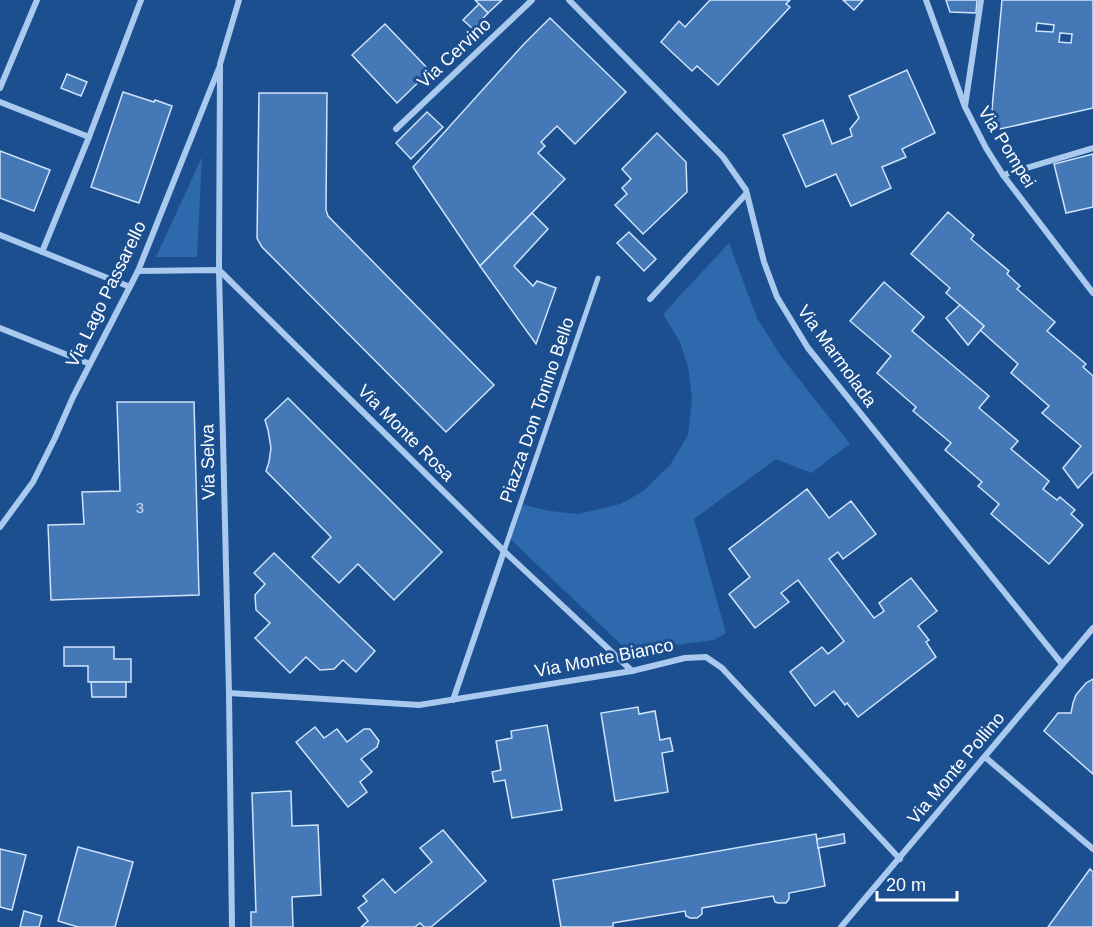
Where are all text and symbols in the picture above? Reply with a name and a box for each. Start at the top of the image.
street label: Via Cervino [413,14,495,92]
street label: Via Pompei [974,103,1040,191]
street label: Via Lago Passarello [62,218,150,370]
street label: Via Marmolada [793,301,881,412]
street label: Piazza Don Tonino Bello [496,315,578,505]
street label: Via Monte Rosa [354,381,459,486]
street label: Via Selva [197,423,219,500]
house number: 3 [136,499,144,516]
street label: Via Monte Bianco [533,635,675,681]
street label: Via Monte Pollino [903,708,1009,828]
scale bar [877,864,956,902]
text: 20 m [886,875,926,895]

